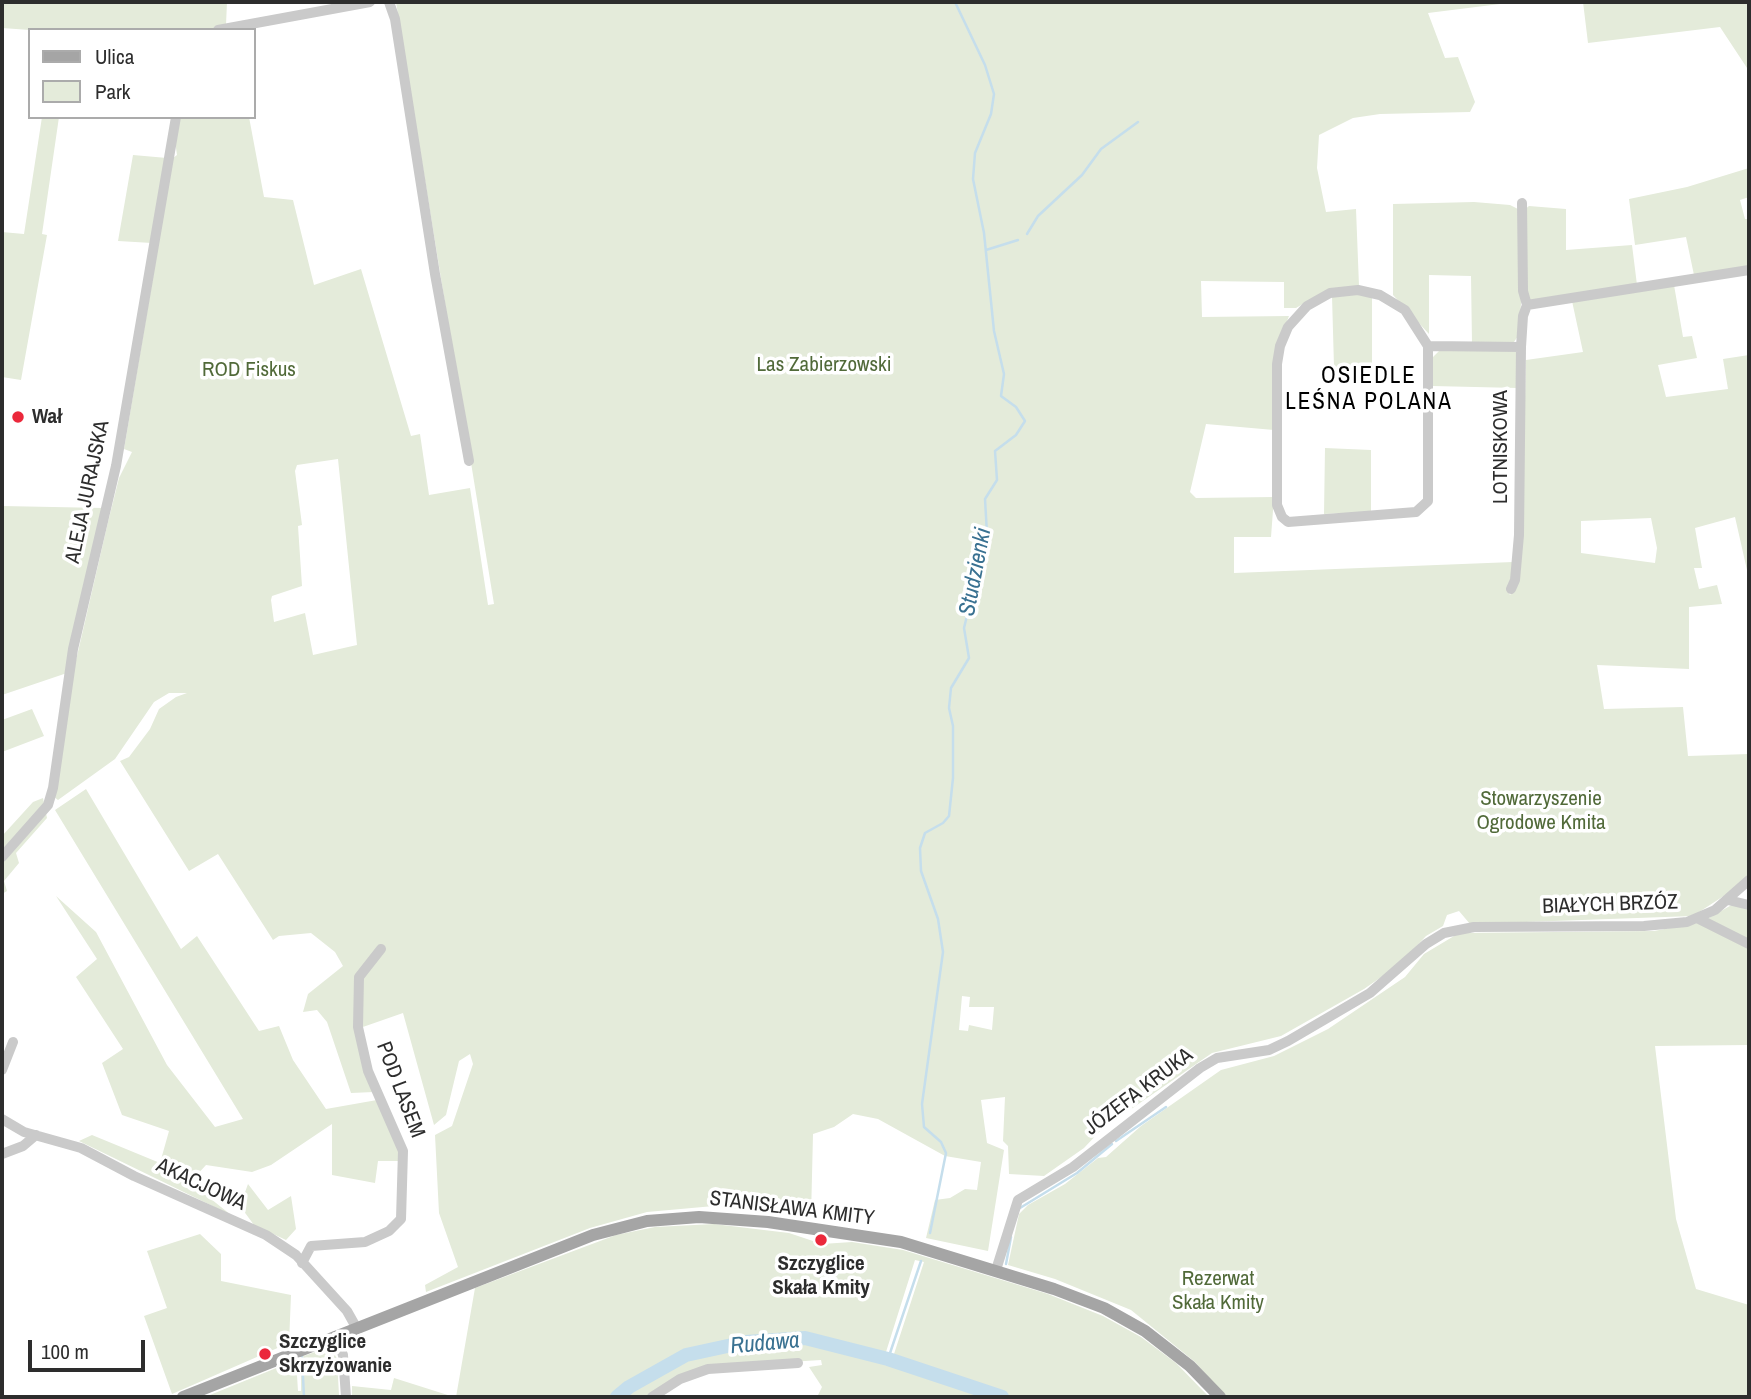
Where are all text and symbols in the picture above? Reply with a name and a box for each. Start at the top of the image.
legend [28,28,256,119]
text: Ulica [95,42,134,71]
text: Park [95,77,130,106]
park label: Las Zabierzowski [757,352,891,378]
park label: ROD Fiskus [202,357,296,383]
district label: OSIEDLE LEŚNA POLANA [1287,363,1451,417]
street label: LOTNISKOWA [1488,390,1514,504]
place label: Wał [32,404,62,430]
marker: Wał [10,409,26,425]
street label: ALEJA JURAJSKA [61,418,115,566]
water label: Studzienki [954,526,998,618]
park label: Stowarzyszenie Ogrodowe Kmita [1476,786,1606,836]
street label: BIAŁYCH BRZÓZ [1542,890,1678,920]
street label: POD LASEM [370,1039,430,1141]
street label: JÓZEFA KRUKA [1080,1043,1198,1141]
street label: AKACJOWA [152,1153,250,1217]
street label: STANISŁAWA KMITY [708,1186,876,1232]
marker: Szczyglice Skała Kmity [813,1232,829,1248]
place label: Szczyglice Skała Kmity [772,1251,870,1301]
park label: Rezerwat Skała Kmity [1172,1266,1264,1316]
scale bar [32,1326,149,1370]
water label: Rudawa [729,1327,801,1361]
place label: Szczyglice Skrzyżowanie [279,1329,392,1379]
text: 100 m [41,1337,89,1366]
marker: Szczyglice Skrzyżowanie [257,1346,273,1362]

